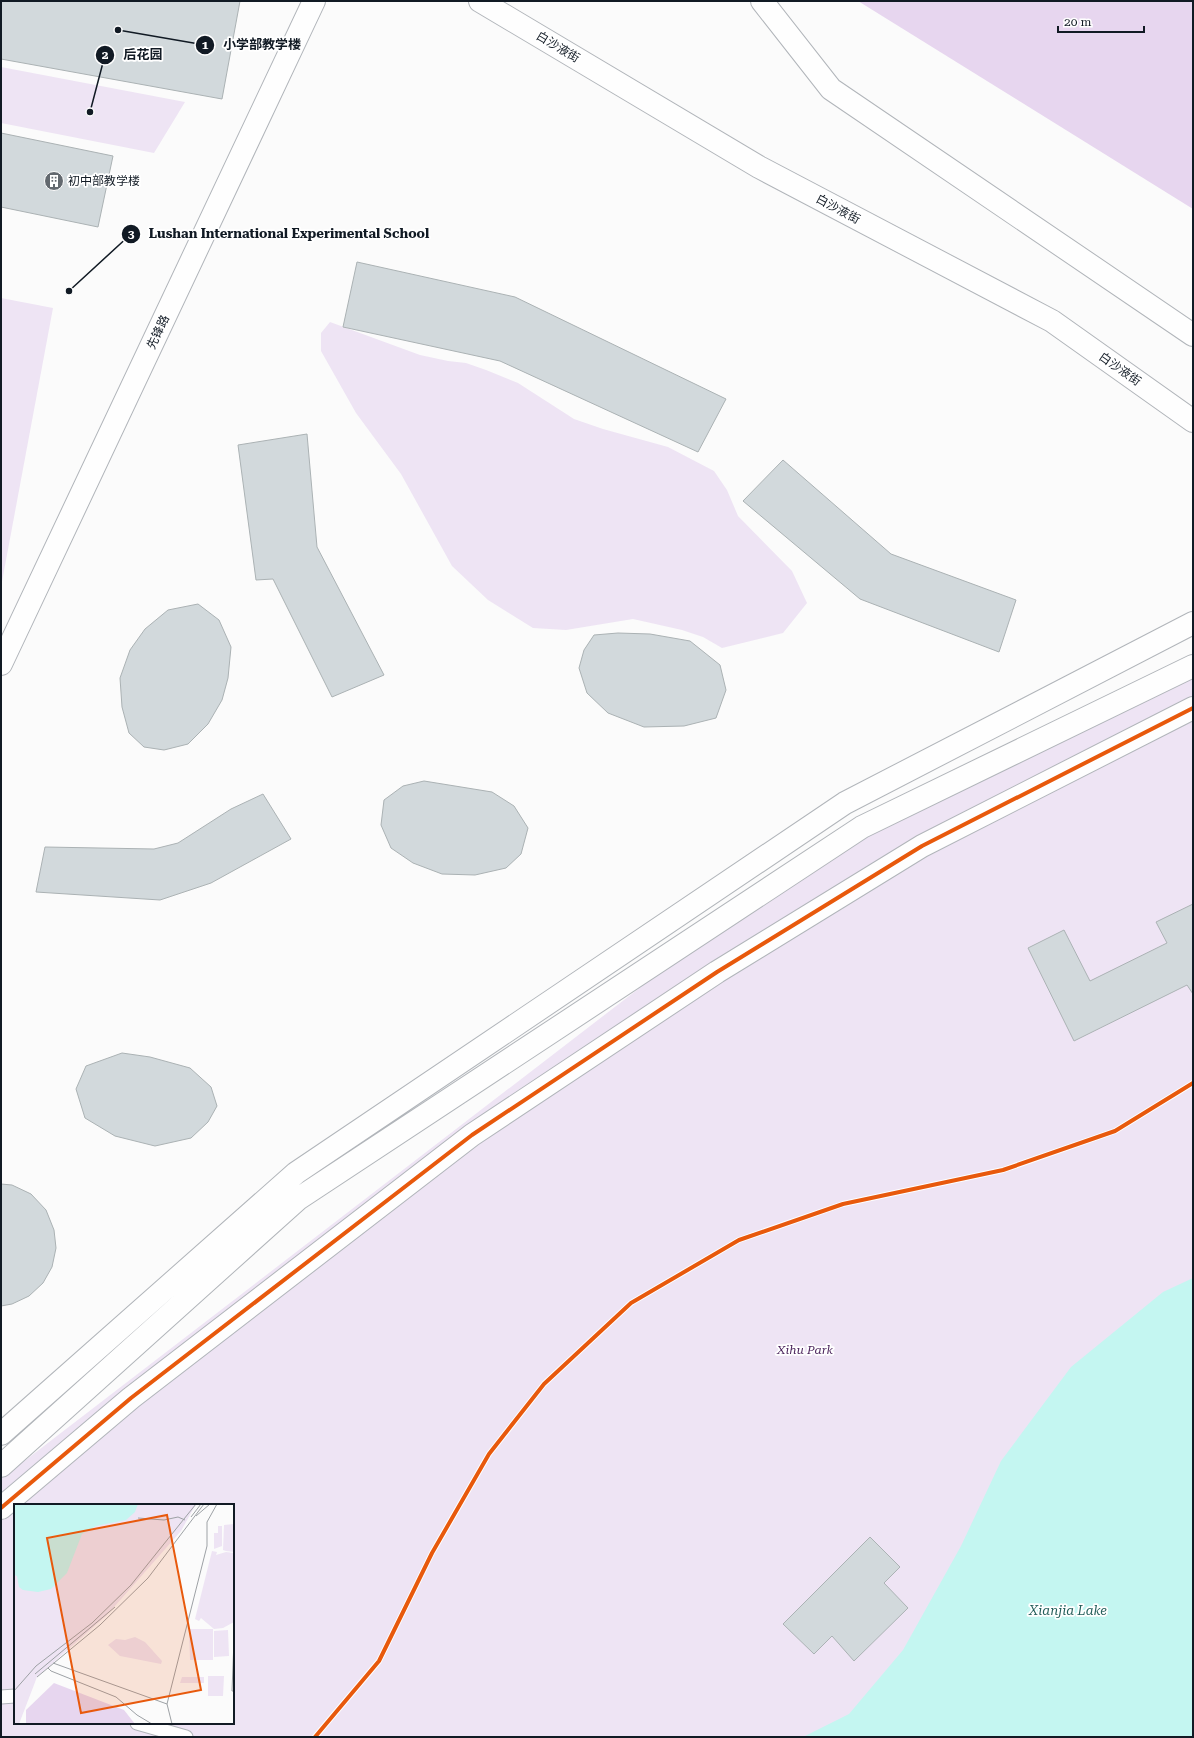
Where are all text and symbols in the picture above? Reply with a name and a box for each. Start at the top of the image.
scale bar [1058,8,1144,34]
text: 20 m [1064,15,1091,29]
street label: 白沙液街 [534,29,582,65]
callout: 小学部教学楼 [195,32,309,57]
text: 小学部教学楼 [223,37,301,52]
text: 1 [202,38,209,52]
callout: 后花园 [95,42,170,67]
text: 后花园 [123,47,163,62]
text: 2 [102,48,109,62]
building icon: 初中部教学楼 [43,170,65,192]
place label: 初中部教学楼 [68,174,140,188]
street label: 白沙液街 [814,192,862,226]
callout: Lushan International Experimental School [121,221,437,246]
text: Lushan International Experimental School [149,226,430,241]
text: 3 [128,227,135,241]
street label: 先锋路 [144,313,172,351]
street label: 白沙液街 [1096,349,1144,389]
park label: Xihu Park [776,1343,833,1357]
inset map [14,1504,234,1724]
water label: Xianjia Lake [1028,1603,1107,1618]

